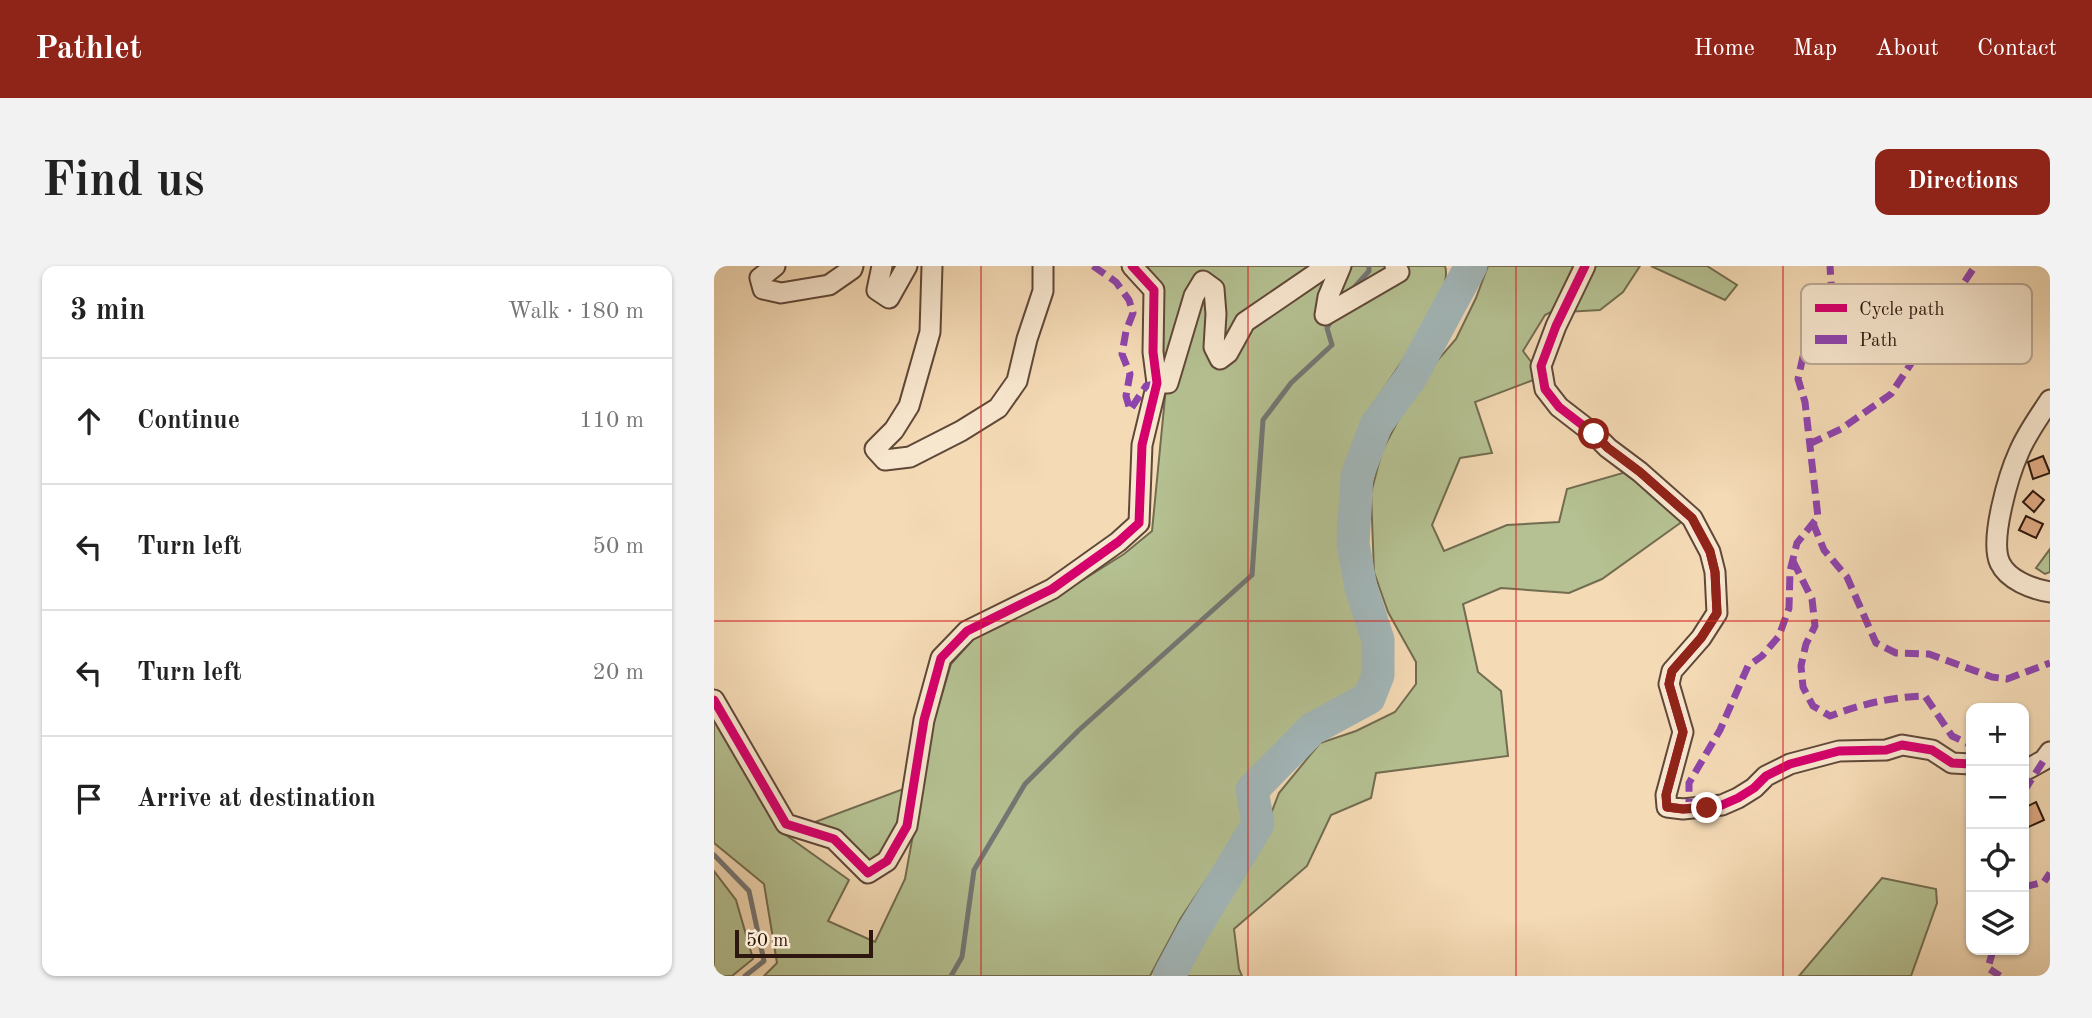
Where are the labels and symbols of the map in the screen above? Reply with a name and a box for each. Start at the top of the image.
legend [1801,284,2032,364]
text: Cycle path [1859,301,1945,320]
text: Path [1859,332,1897,351]
route start [1578,418,1609,449]
route end [1691,792,1722,823]
scale bar [735,927,873,959]

